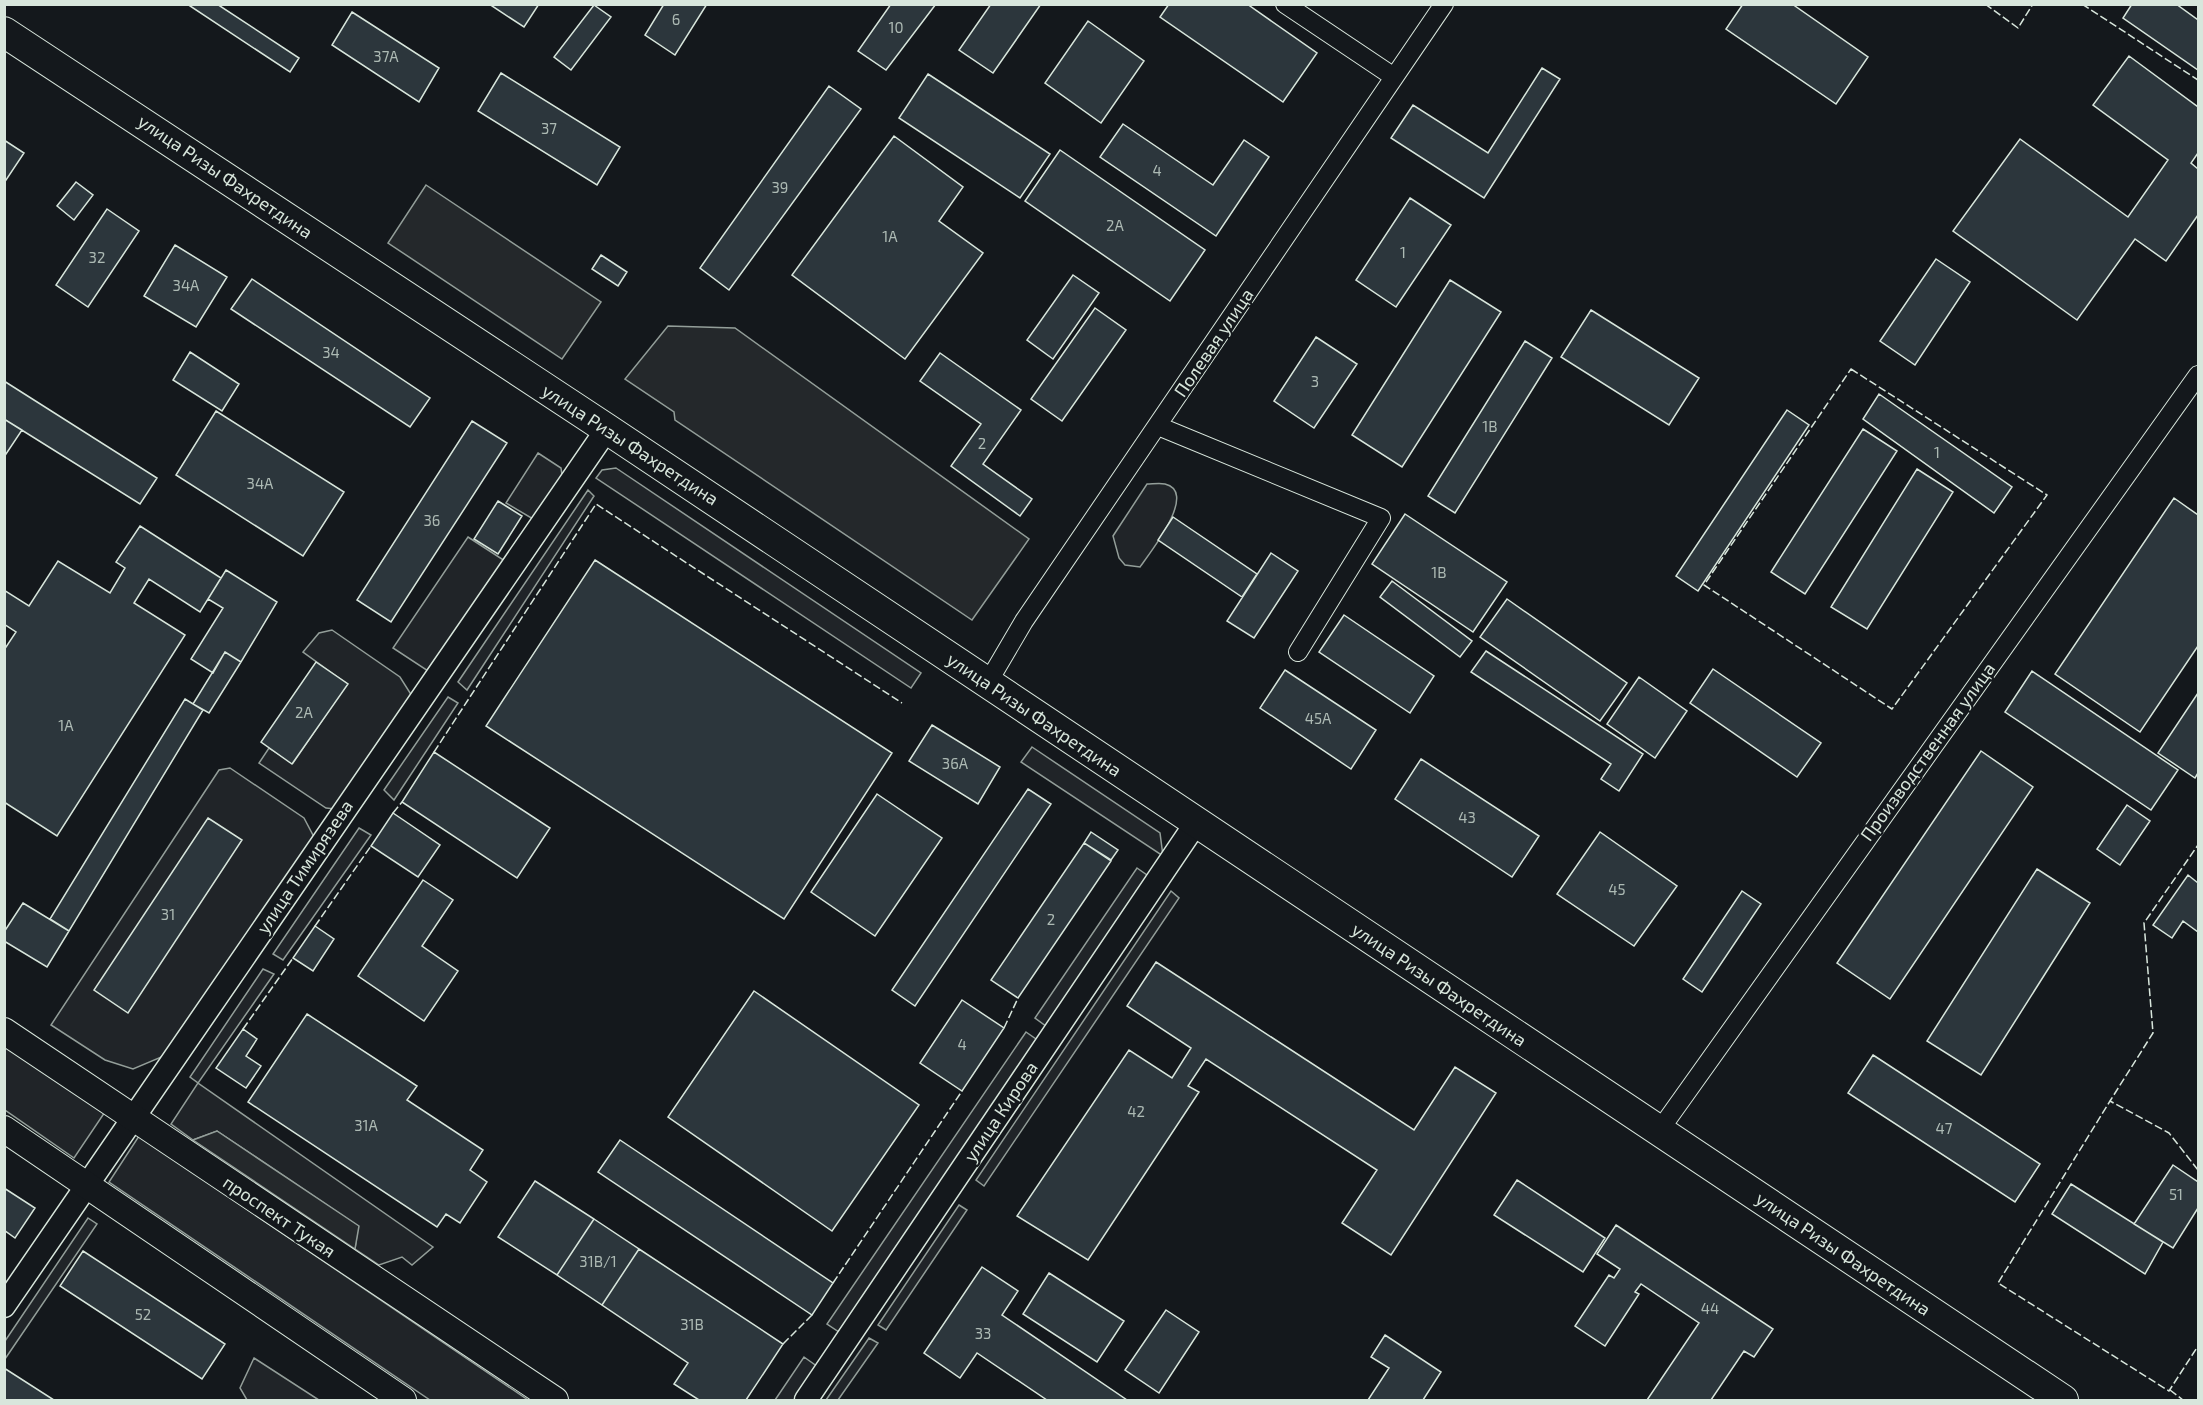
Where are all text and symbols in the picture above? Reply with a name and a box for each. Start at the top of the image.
house number: 6 [672,10,680,28]
house number: 10 [888,18,904,36]
house number: 37А [373,47,399,65]
street label: улица Ризы Фахретдина [134,109,317,243]
house number: 37 [541,119,557,137]
house number: 4 [1152,161,1162,179]
house number: 39 [772,178,788,196]
house number: 2А [1106,216,1125,234]
house number: 1А [882,227,898,245]
house number: 1 [1400,243,1406,261]
house number: 32 [89,248,105,266]
house number: 34А [173,276,200,294]
street label: Полевая улица [1169,284,1258,401]
house number: 34 [322,343,340,361]
house number: 3 [1311,372,1319,390]
street label: улица Ризы Фахретдина [538,379,723,509]
house number: 1В [1482,417,1498,435]
house number: 2 [978,434,986,452]
house number: 1 [1934,443,1940,461]
house number: 34А [247,474,274,492]
house number: 36 [424,511,440,529]
house number: 1В [1431,563,1447,581]
street label: улица Ризы Фахретдина [943,647,1126,781]
street label: Производственная улица [1855,658,1999,845]
house number: 2А [295,703,314,721]
house number: 45А [1305,709,1332,727]
house number: 1А [58,716,74,734]
house number: 36А [942,754,969,772]
street label: улица Тимирязева [251,795,357,938]
house number: 43 [1458,808,1476,826]
house number: 45 [1608,880,1626,898]
house number: 31 [161,905,175,923]
house number: 2 [1047,910,1055,928]
street label: улица Ризы Фахретдина [1348,917,1531,1051]
house number: 4 [957,1035,967,1053]
street label: улица Кирова [959,1057,1042,1166]
house number: 42 [1127,1102,1145,1120]
house number: 31А [354,1116,378,1134]
house number: 47 [1936,1119,1953,1137]
street label: проспект Тукая [219,1171,340,1262]
house number: 51 [2169,1185,2183,1203]
street label: улица Ризы Фахретдина [1752,1186,1935,1320]
house number: 31В/1 [579,1252,617,1270]
house number: 44 [1701,1299,1719,1317]
house number: 52 [135,1305,151,1323]
house number: 31В [680,1315,704,1333]
house number: 33 [975,1324,991,1342]

